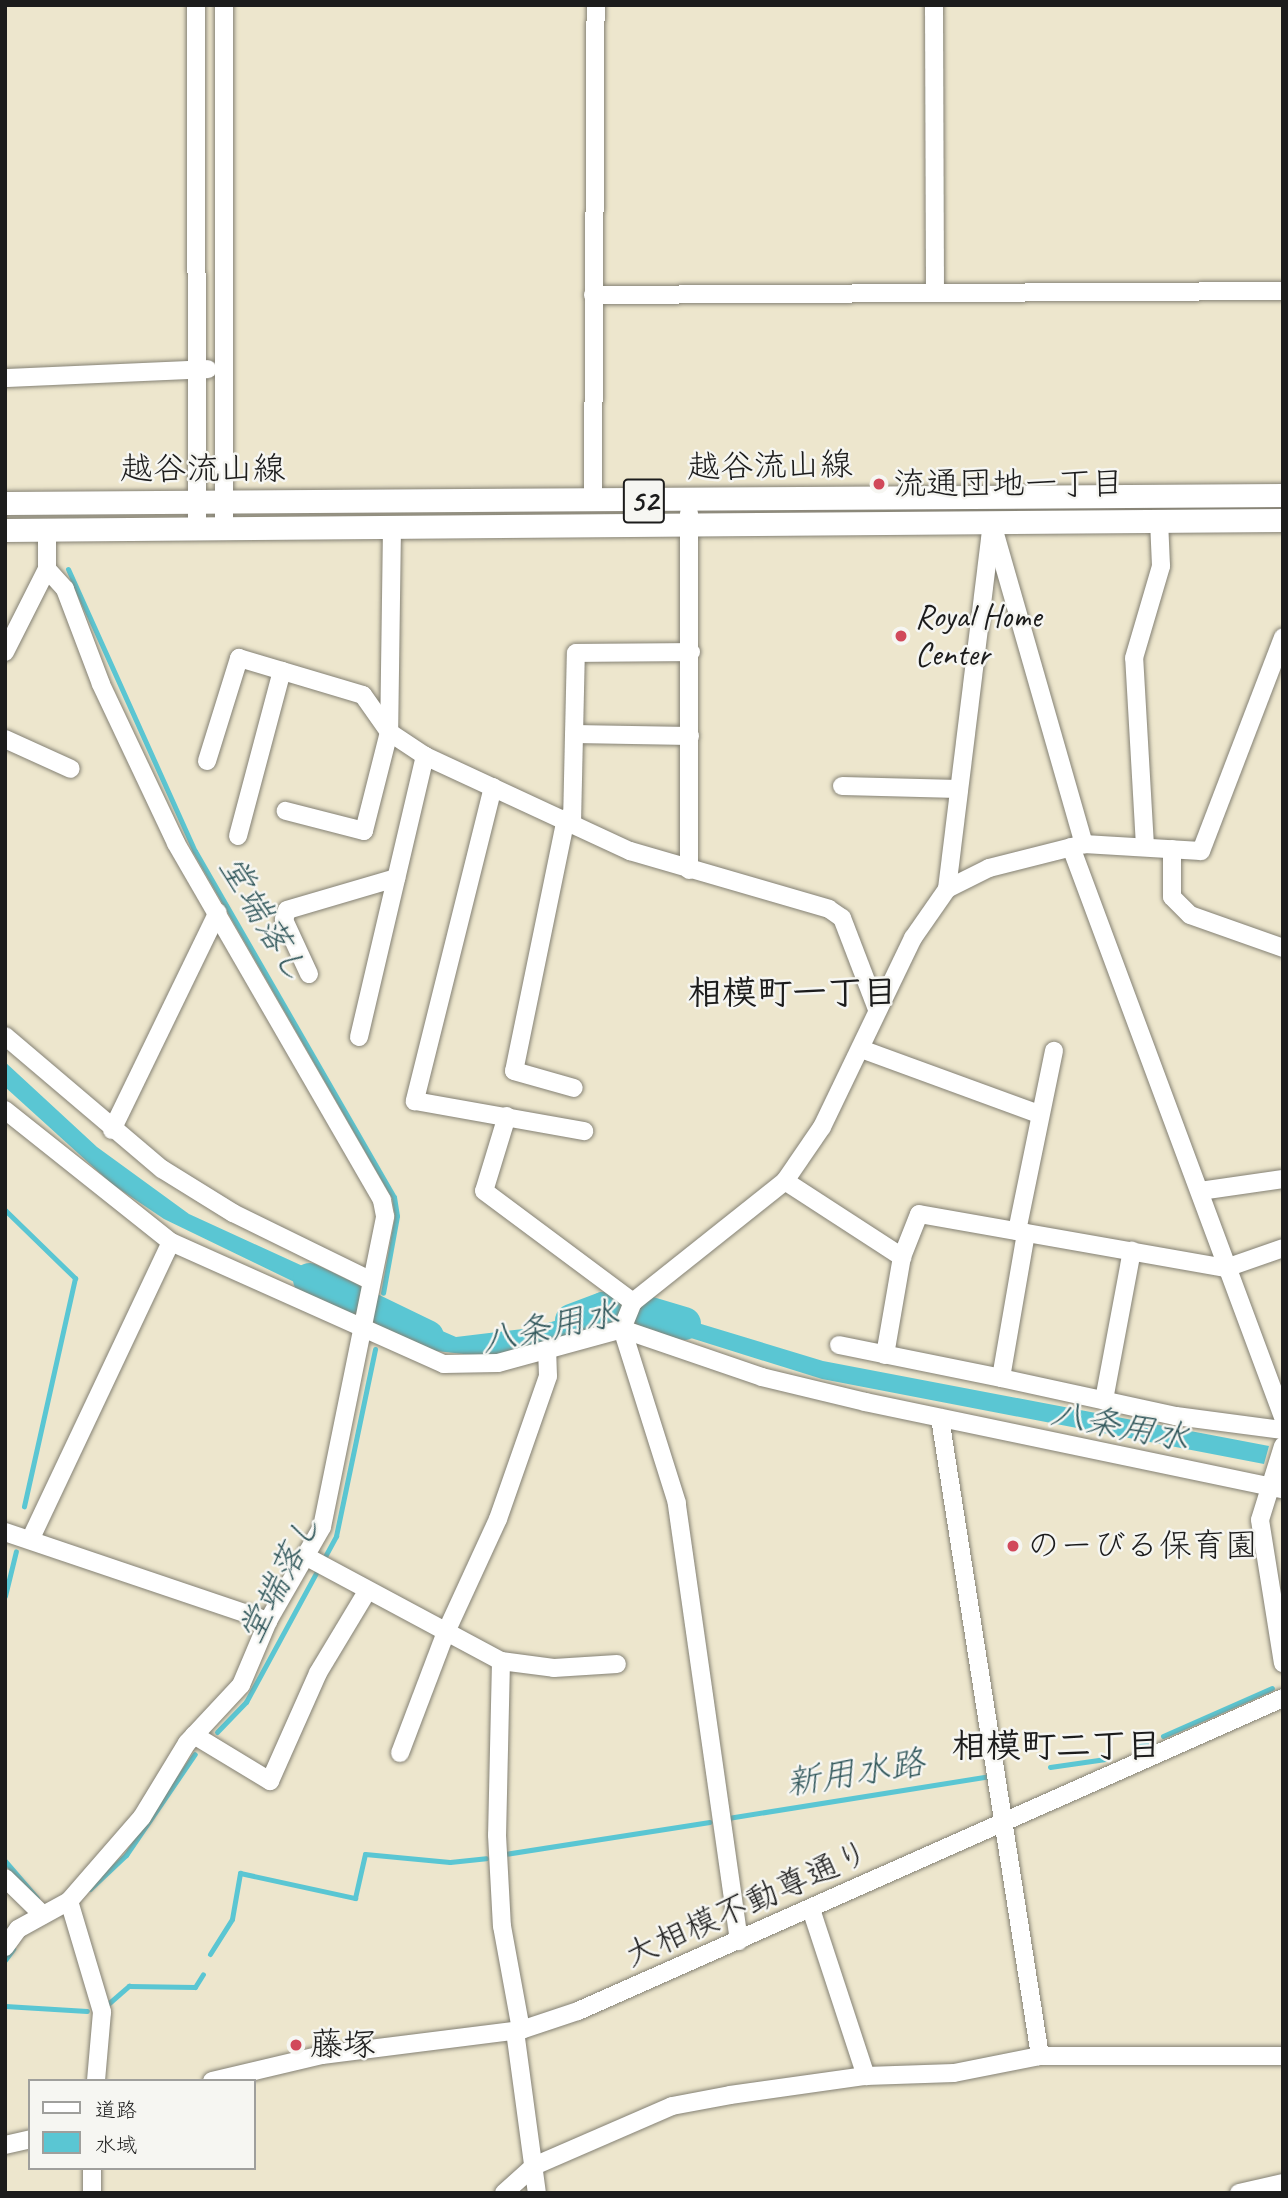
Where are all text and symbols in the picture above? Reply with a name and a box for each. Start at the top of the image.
street label: 越谷流山線 [687,445,853,487]
street label: 越谷流山線 [121,449,285,489]
place label: 流通団地一丁目 [893,464,1124,504]
road number: 52 [621,472,667,530]
marker: 流通団地一丁目 [871,476,887,492]
place label: Royal Home Center [915,597,1041,675]
marker: Royal Home Center [893,628,909,644]
water label: 堂端落し [210,848,318,990]
district label: 相模町一丁目 [687,972,897,1014]
water label: 八条用水 [477,1292,623,1362]
water label: 八条用水 [1047,1392,1193,1460]
water label: 堂端落し [230,1506,330,1650]
place label: のーびる保育園 [1027,1526,1258,1566]
marker: のーびる保育園 [1005,1538,1021,1554]
district label: 相模町二丁目 [951,1725,1161,1767]
water label: 新用水路 [783,1741,927,1805]
street label: 大相模不動尊通り [618,1832,876,1976]
place label: 藤塚 [310,2025,376,2065]
marker: 藤塚 [288,2037,304,2053]
legend [28,2079,256,2170]
text: 道路 [95,2097,137,2123]
text: 水域 [95,2132,137,2158]

